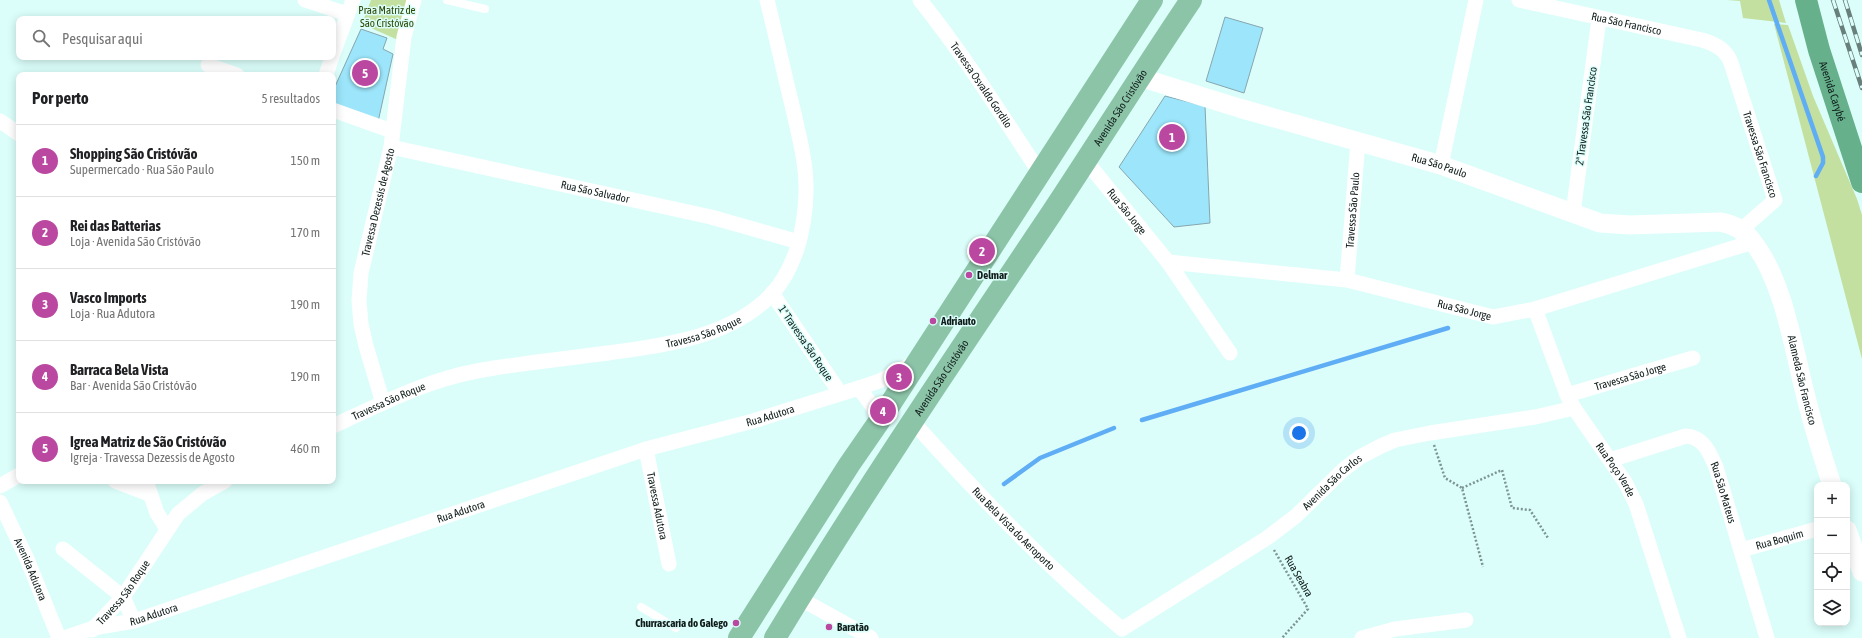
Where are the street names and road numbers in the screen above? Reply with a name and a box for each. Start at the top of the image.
street label: Rua São Francisco [1590,10,1663,37]
street label: Travessa Osvaldo Gordilo [948,40,1015,130]
street label: Avenida Carybé [1817,60,1848,123]
street label: 2ª Travessa São Francisco [1573,66,1599,166]
street label: Avenida São Cristóvão [1091,67,1149,148]
street label: Travessa São Francisco [1741,110,1780,199]
street label: Travessa Dezessis de Agosto [359,147,397,257]
street label: Rua São Paulo [1410,151,1469,180]
street label: Travessa São Paulo [1344,172,1362,249]
street label: Rua São Salvador [560,178,631,205]
street label: Rua São Jorge [1105,186,1149,237]
street label: Rua São Jorge [1436,297,1493,322]
street label: 1ª Travessa São Roque [776,303,836,383]
street label: Travessa São Roque [665,313,743,350]
street label: Alameda São Francisco [1786,334,1819,426]
street label: Avenida São Cristóvão [912,337,971,418]
street label: Travessa São Jorge [1593,360,1667,393]
street label: Travessa São Roque [350,380,427,422]
street label: Rua Adutora [745,403,796,429]
street label: Rua Poço Verde [1594,440,1637,499]
street label: Avenida São Carlos [1300,452,1364,512]
street label: Rua São Mateus [1708,460,1738,525]
street label: Travessa Adutora [645,471,670,541]
street label: Rua Bela Vista do Aeroporto [970,485,1057,572]
street label: Rua Adutora [435,498,486,525]
street label: Rua Boquim [1754,527,1805,552]
street label: Avenida Adutora [12,536,49,602]
street label: Rua Seabra [1282,553,1316,599]
street label: Travessa São Roque [94,558,152,627]
street label: Rua Adutora [129,601,179,628]

